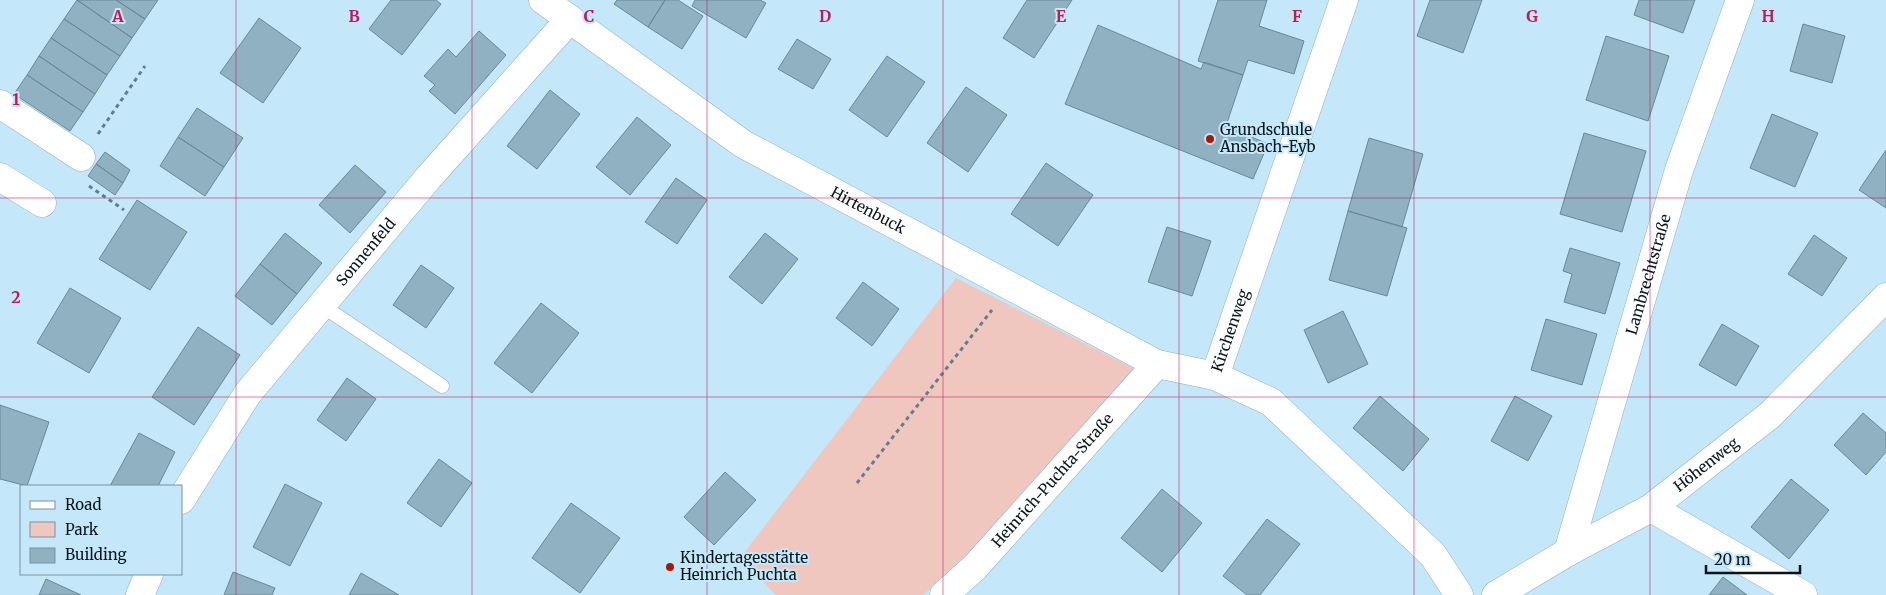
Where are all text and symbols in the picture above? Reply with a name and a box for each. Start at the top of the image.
text: A [111,6,124,26]
text: B [348,6,360,26]
text: C [584,6,594,26]
text: D [819,6,831,26]
text: E [1056,6,1067,26]
text: F [1292,6,1302,26]
text: G [1526,6,1538,26]
text: H [1761,6,1775,26]
text: 1 [12,89,20,109]
place label: Grundschule Ansbach-Eyb [1219,120,1316,156]
marker: Grundschule Ansbach-Eyb [1204,133,1216,145]
street label: Hirtenbuck [828,182,909,238]
street label: Lambrechtstraße [1622,212,1675,337]
street label: Sonnenfeld [332,214,399,290]
text: 2 [11,287,21,307]
street label: Kirchenweg [1207,287,1253,374]
street label: Heinrich-Puchta-Straße [987,409,1117,551]
street label: Höhenweg [1670,433,1742,496]
legend [20,485,182,575]
text: Road [65,495,101,514]
text: Park [65,520,99,539]
scale bar [1706,542,1800,574]
text: Building [65,545,127,564]
place label: Kindertagesstätte Heinrich Puchta [680,548,808,584]
text: 20 m [1714,550,1751,569]
marker: Kindertagesstätte Heinrich Puchta [664,561,676,573]

